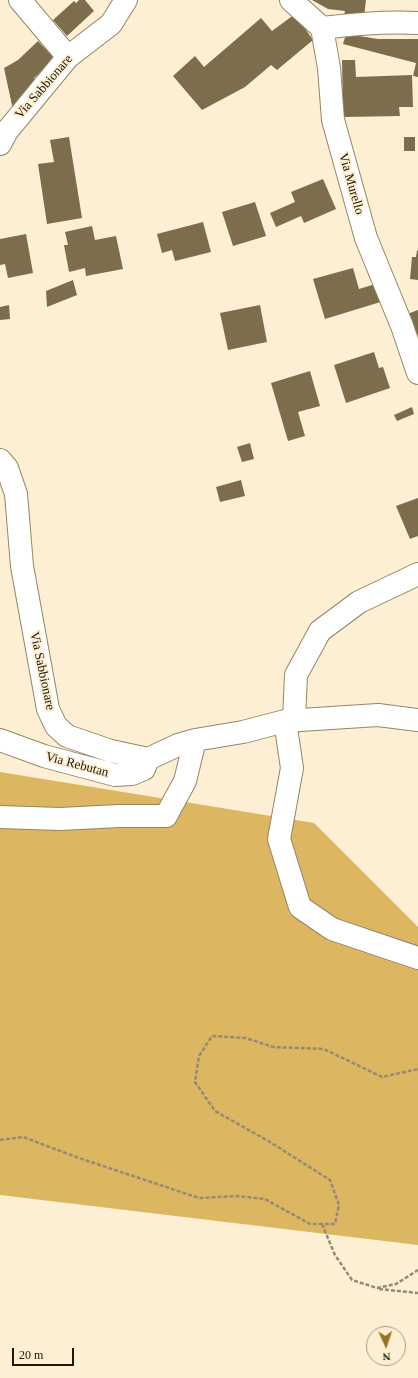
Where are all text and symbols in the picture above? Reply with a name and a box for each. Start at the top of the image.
street label: Via Sabbionare [12,52,76,122]
street label: Via Murello [335,152,367,216]
street label: Via Sabbionare [26,630,58,712]
street label: Via Rebutan [44,749,110,781]
north arrow [366,1326,406,1366]
scale bar [14,1340,76,1366]
text: 20 m [19,1348,43,1362]
text: N [382,1351,391,1363]

